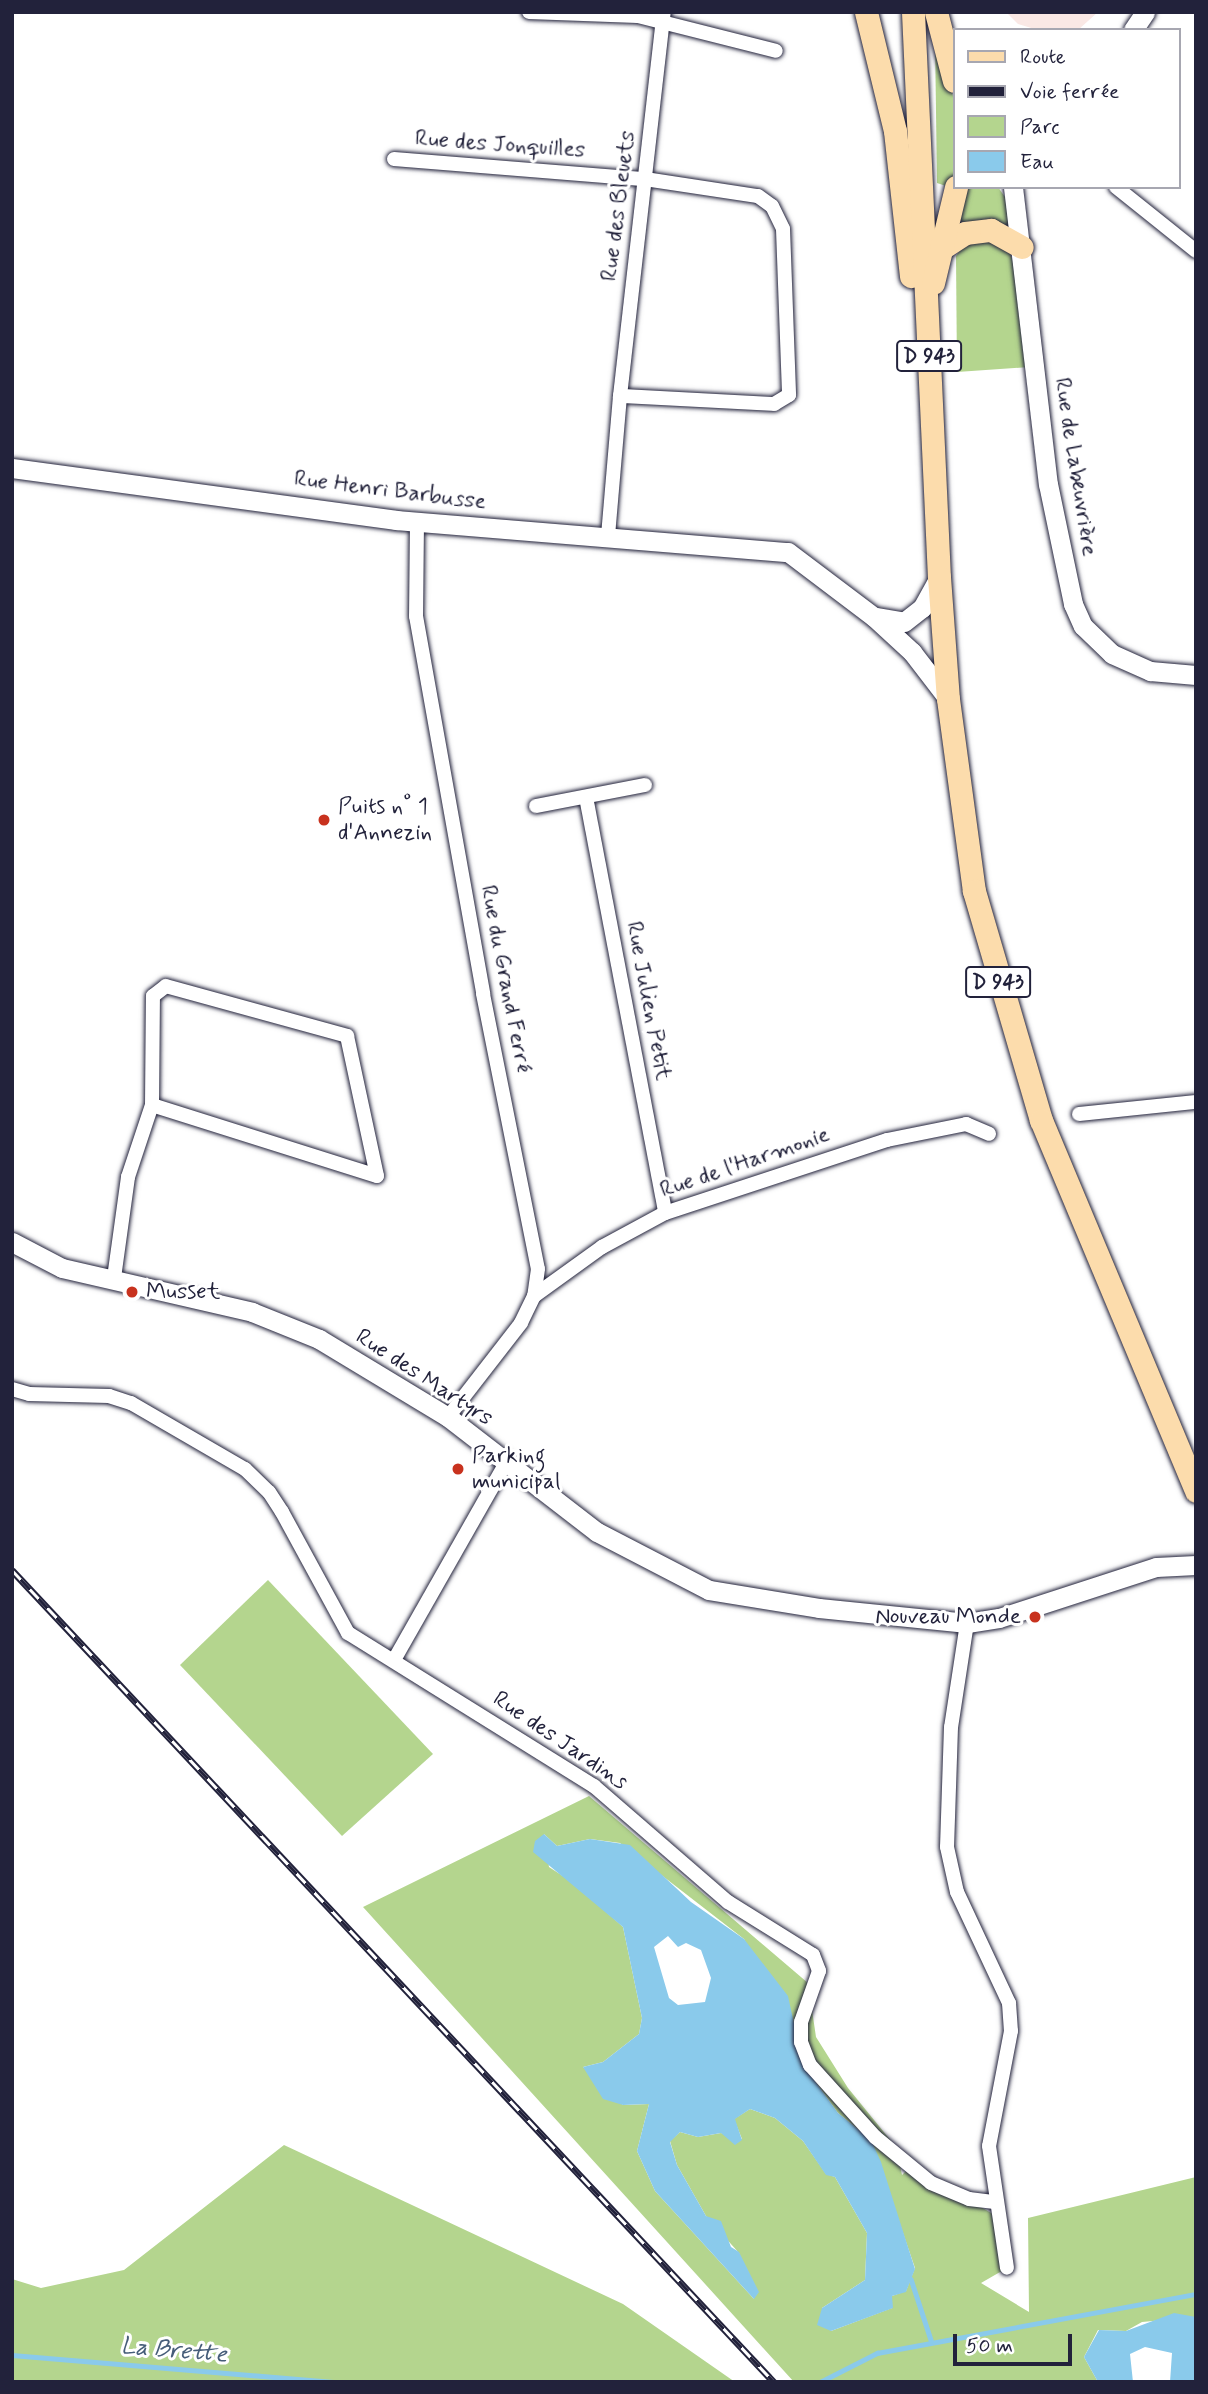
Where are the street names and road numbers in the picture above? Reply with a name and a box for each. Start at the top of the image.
street label: Rue des Jonquilles [413,125,587,165]
street label: Rue des Bleuets [596,129,642,283]
road number: D 943 [896,338,962,374]
street label: Rue de Labeuvrière [1047,374,1103,560]
street label: Rue Henri Barbusse [294,466,486,516]
street label: Rue du Grand Ferré [473,882,537,1076]
street label: Rue Julien Petit [619,921,677,1081]
road number: D 943 [965,964,1031,1000]
street label: Rue de l'Harmonie [656,1121,834,1205]
street label: Rue des Martyrs [349,1323,499,1433]
street label: Rue des Jardins [489,1687,631,1795]

